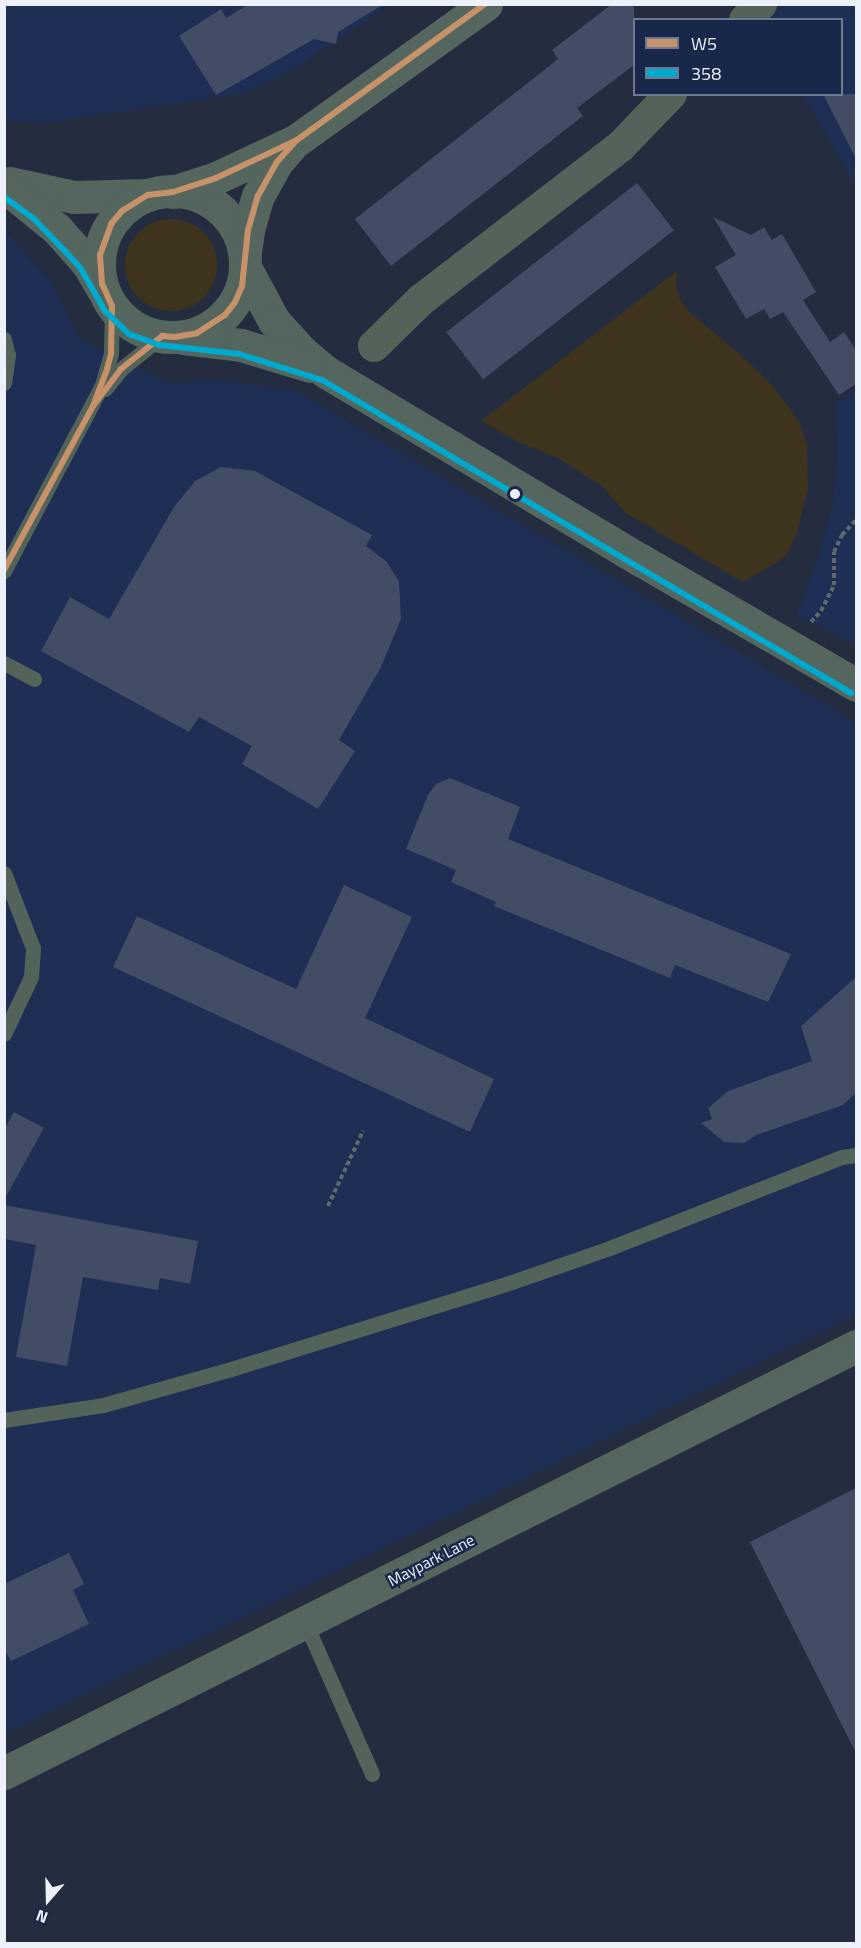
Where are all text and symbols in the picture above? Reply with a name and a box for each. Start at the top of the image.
legend [633,18,843,96]
text: W5 [691,30,717,57]
text: 358 [691,60,721,87]
unlabelled marker [509,488,521,500]
street label: Maypark Lane [384,1530,478,1590]
north arrow [18,1870,78,1930]
text: N [33,1904,51,1930]

